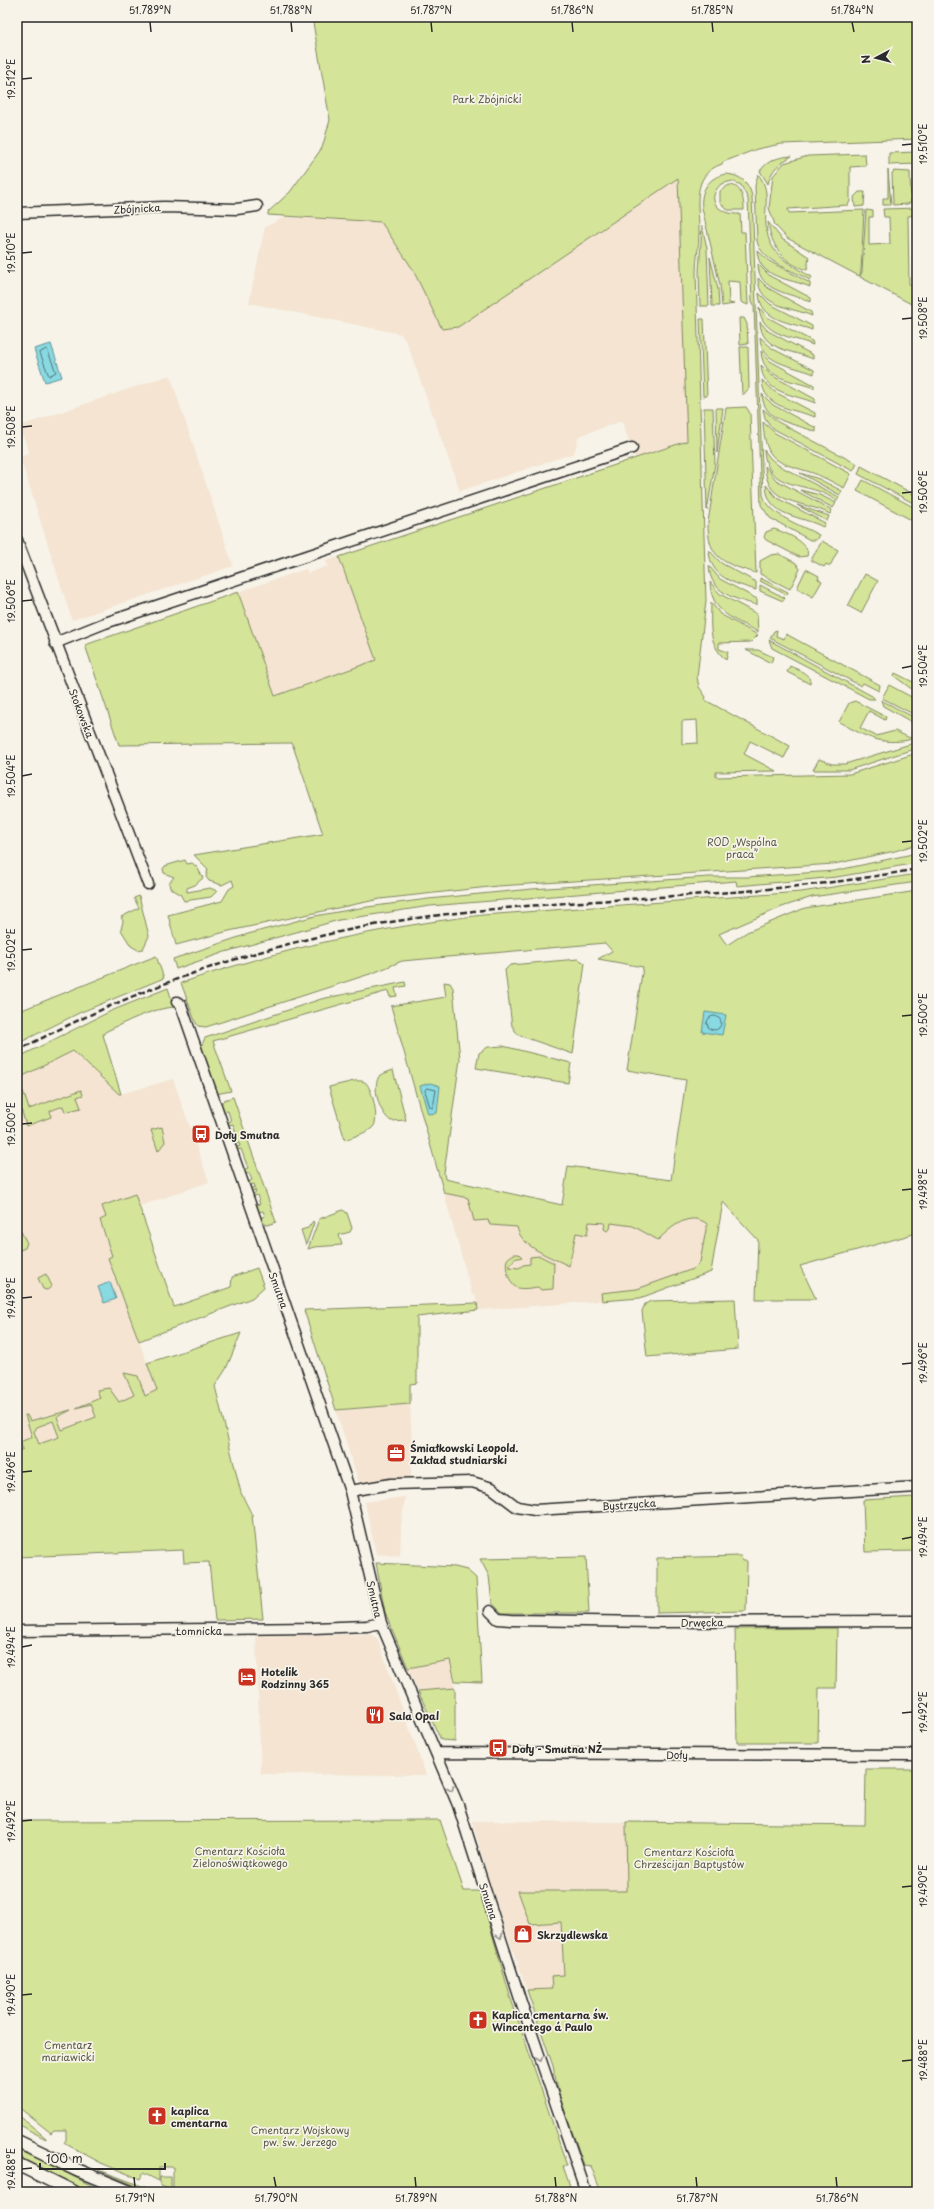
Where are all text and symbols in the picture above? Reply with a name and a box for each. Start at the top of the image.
text: 51.789°N [129,2,171,17]
text: 51.788°N [270,2,313,17]
text: 51.787°N [410,2,452,17]
text: 51.786°N [550,2,594,17]
text: 51.785°N [691,2,733,17]
text: 51.784°N [830,2,874,17]
north arrow [856,38,896,78]
text: N [857,54,875,65]
text: 19.512°E [3,59,18,99]
park label: Park Zbójnicki [453,91,522,106]
text: 19.510°E [915,124,930,164]
street label: Zbójnicka [113,199,162,217]
text: 19.510°E [3,233,18,273]
text: 19.508°E [915,297,930,339]
text: 19.508°E [3,406,18,448]
text: 19.506°E [915,470,930,514]
text: 19.506°E [3,579,18,623]
text: 19.504°E [915,644,930,688]
street label: Stokowska [66,686,99,741]
text: 19.504°E [3,754,18,798]
text: 19.502°E [915,819,930,863]
park label: ROD „Wspólna praca” [707,834,778,861]
text: 19.502°E [3,928,18,972]
text: 19.500°E [915,993,930,1037]
text: 19.500°E [3,1102,18,1146]
bus stop icon: Doły Smutna [190,1123,212,1145]
place label: Doły Smutna [215,1127,280,1142]
text: 19.498°E [915,1168,930,1210]
street label: Smutna [265,1270,293,1311]
text: 19.498°E [3,1277,18,1319]
text: 19.496°E [915,1342,930,1384]
place label: Śmiałkowski Leopold. Zakład studniarski [410,1440,518,1467]
office icon: Śmiałkowski Leopold. Zakład studniarski [385,1442,407,1464]
text: 19.496°E [3,1451,18,1493]
street label: Bystrzycka [602,1495,657,1514]
text: 19.494°E [915,1516,930,1558]
street label: Smutna [363,1579,387,1620]
street label: Drwęcka [681,1614,724,1630]
street label: Łomnicka [176,1623,223,1638]
text: 19.494°E [3,1626,18,1668]
place label: Hotelik Rodzinny 365 [261,1664,329,1692]
hotel icon: Hotelik Rodzinny 365 [236,1666,258,1688]
text: 19.492°E [915,1691,930,1733]
restaurant icon: Sala Opal [364,1704,386,1726]
place label: Sala Opal [389,1708,439,1723]
bus stop icon: Doły - Smutna NŻ [487,1737,509,1759]
place label: Doły - Smutna NŻ [512,1741,603,1756]
street label: Doły [666,1747,688,1763]
one-way arrow [447,1785,455,1792]
text: 19.492°E [3,1800,18,1842]
park label: Cmentarz Kościoła Zielonoświątkowego [192,1843,288,1870]
park label: Cmentarz Kościoła Chrześcijan Baptystów [634,1844,744,1872]
text: 19.490°E [915,1865,930,1907]
street label: Smutna [476,1881,502,1922]
shop icon: Skrzydlewska [512,1923,534,1945]
place label: Skrzydlewska [537,1927,608,1942]
one-way arrow [495,1932,504,1939]
text: 19.490°E [3,1974,18,2016]
place label: Kaplica cmentarna św. Wincentego á Paulo [492,2007,609,2034]
church icon: Kaplica cmentarna św. Wincentego á Paulo [467,2009,489,2031]
park label: Cmentarz mariawicki [42,2037,95,2064]
text: 19.488°E [915,2039,930,2081]
one-way arrow [536,2056,544,2063]
place label: kaplica cmentarna [171,2103,228,2130]
church icon: kaplica cmentarna [146,2105,168,2127]
park label: Cmentarz Wojskowy pw. św. Jerzego [251,2122,349,2149]
scale bar [40,2145,165,2171]
text: 19.488°E [3,2148,18,2190]
text: 100 m [46,2149,83,2167]
text: 51.791°N [115,2190,155,2205]
text: 51.790°N [254,2190,298,2205]
text: 51.789°N [395,2190,437,2205]
text: 51.788°N [535,2190,578,2205]
text: 51.787°N [676,2190,718,2205]
text: 51.786°N [815,2190,859,2205]

